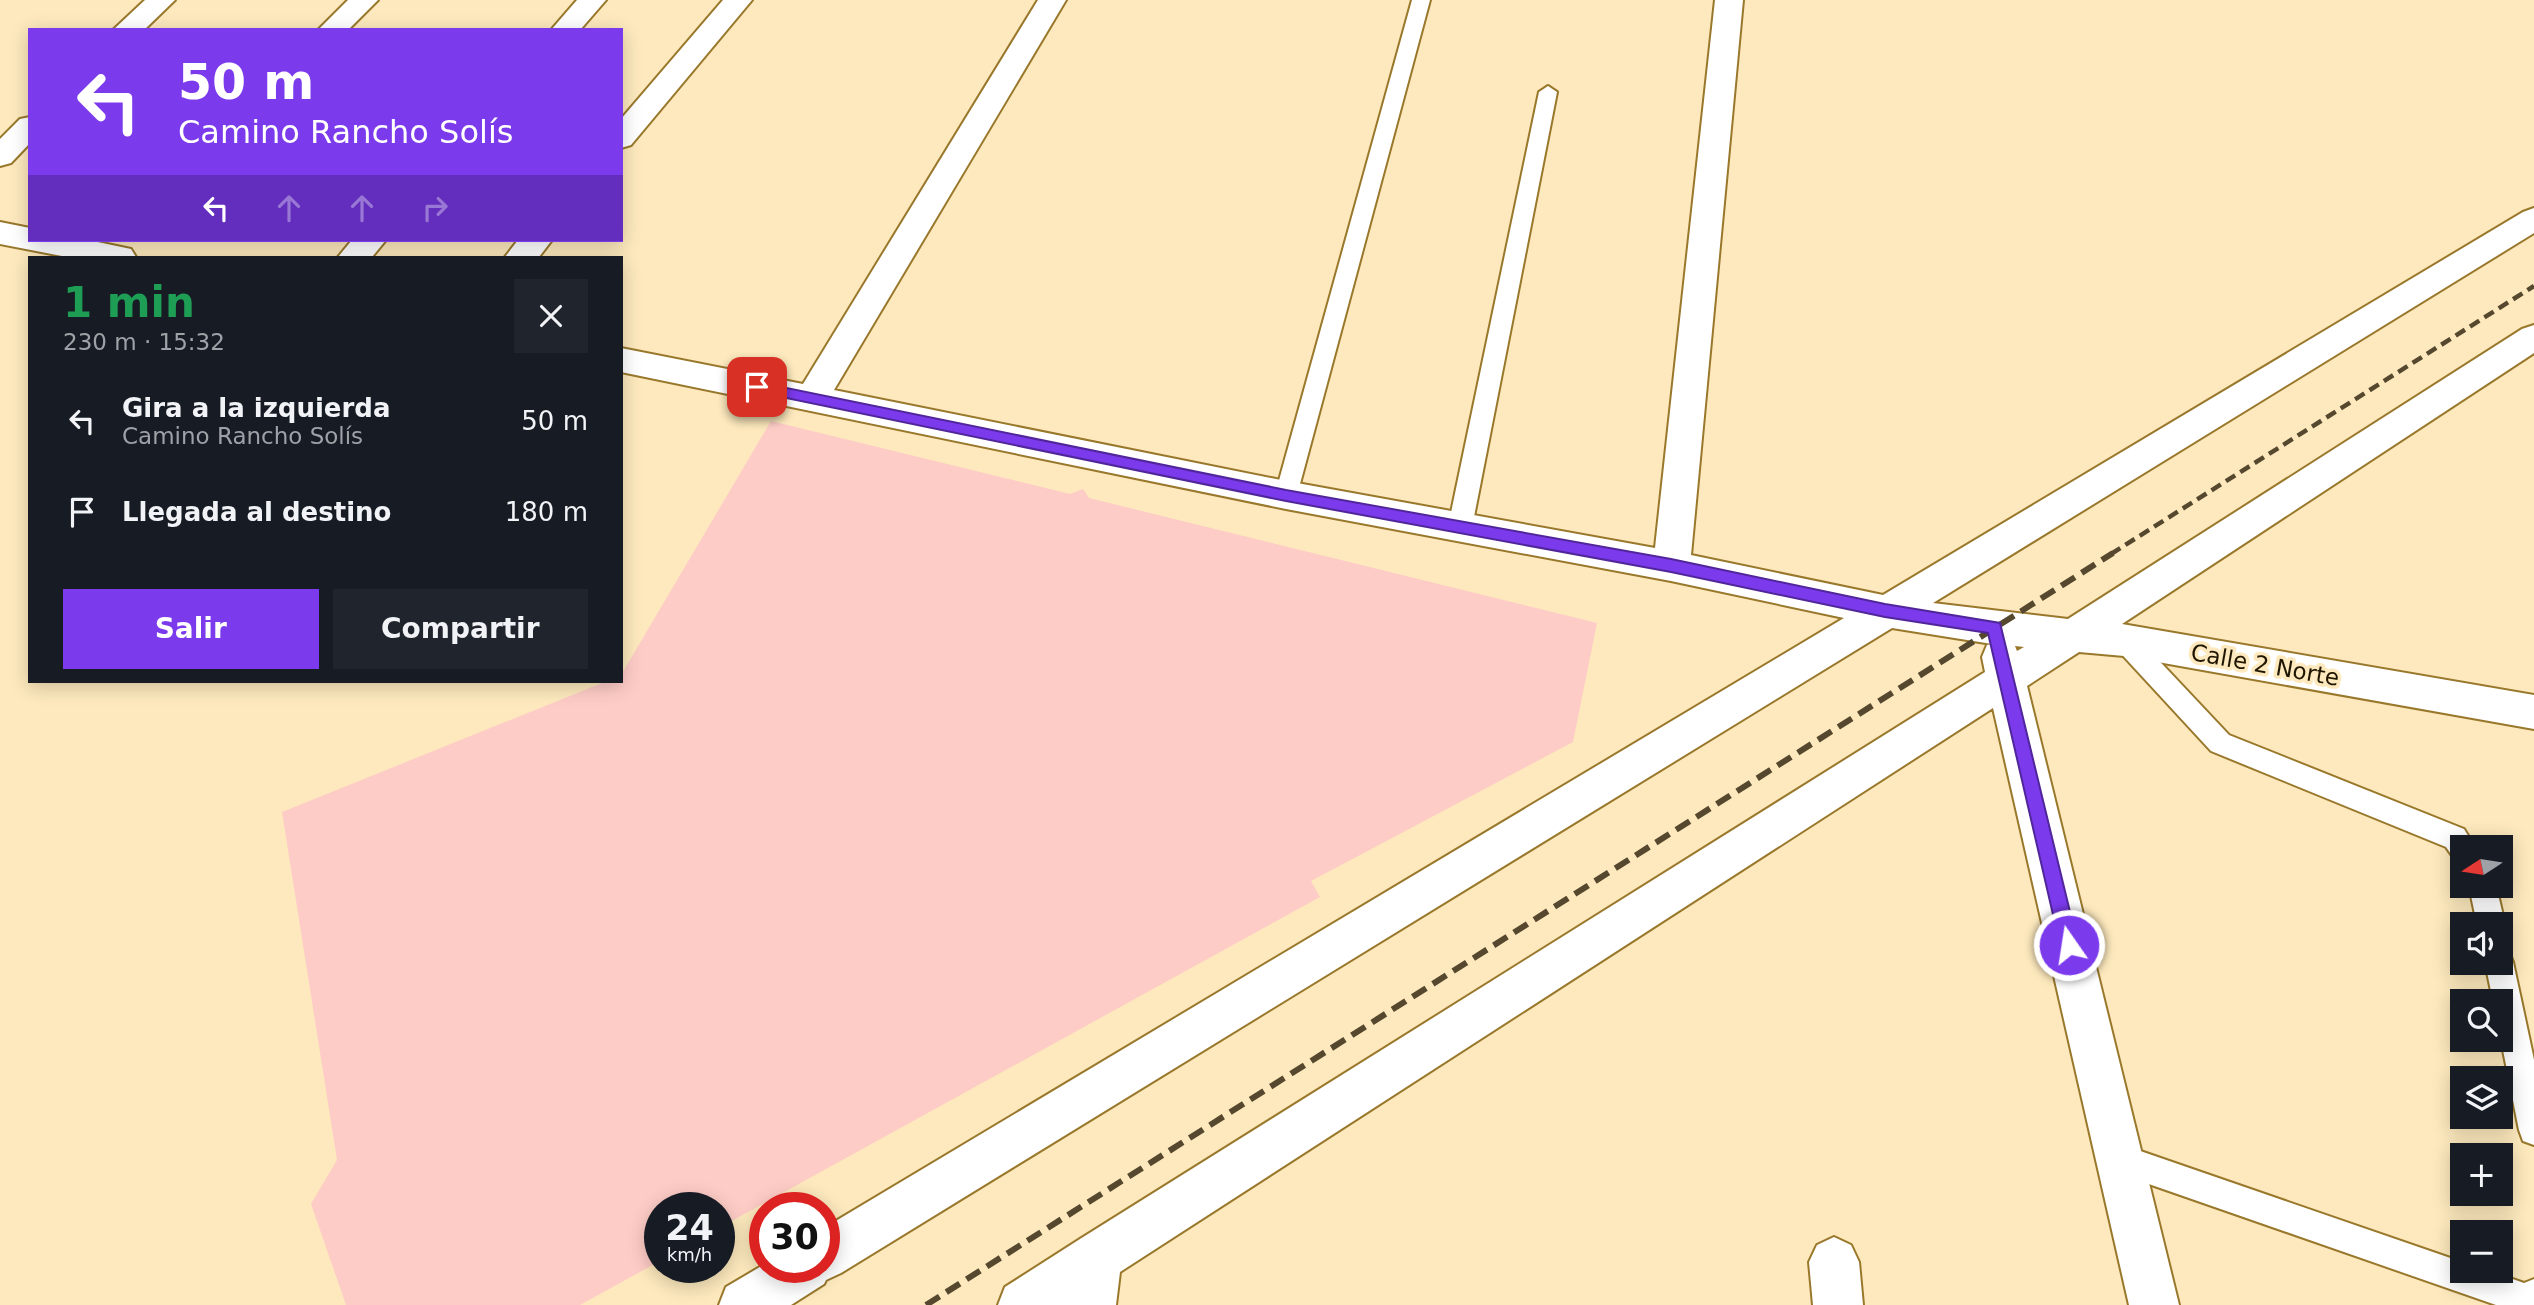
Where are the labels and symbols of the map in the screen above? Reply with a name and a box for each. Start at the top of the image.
pin [727,357,787,417]
street label: Calle 2 Norte [2189,639,2341,691]
north arrow [2450,835,2513,898]
position arrow [2032,908,2106,982]
speed limit sign: 30 [749,1192,840,1283]

